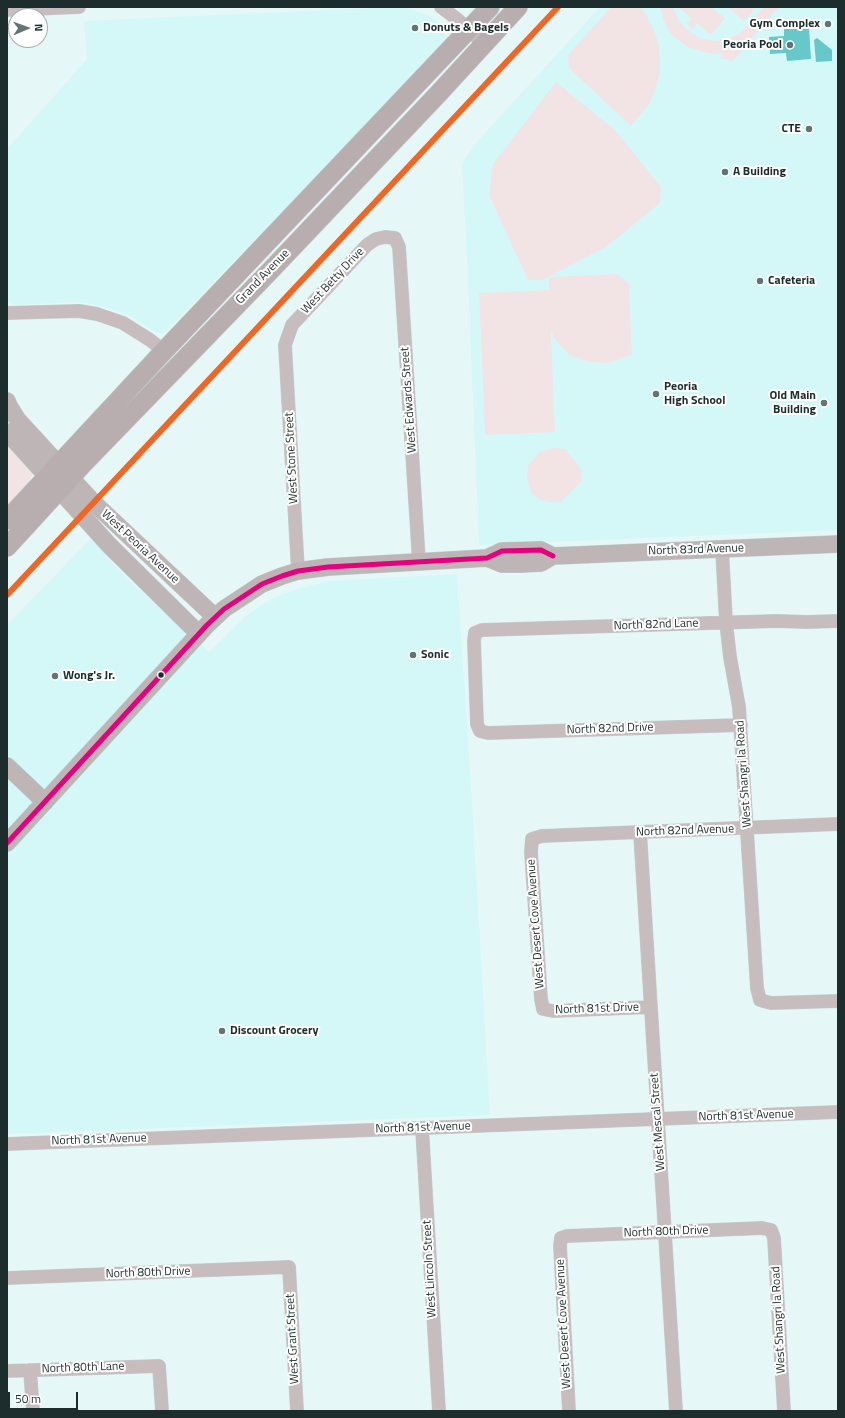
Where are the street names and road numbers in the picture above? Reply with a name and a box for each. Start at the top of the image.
street label: West Betty Drive [299,245,367,317]
street label: Grand Avenue [233,247,293,307]
street label: West Edwards Street [398,346,420,454]
street label: West Stone Street [282,412,302,504]
street label: West Peoria Avenue [98,507,182,587]
street label: North 83rd Avenue [648,541,744,559]
street label: North 82nd Lane [613,616,699,634]
street label: North 82nd Drive [566,720,654,738]
street label: West Shangri la Road [733,720,755,828]
street label: North 82nd Avenue [636,822,734,840]
street label: West Desert Cove Avenue [524,859,548,989]
street label: North 81st Drive [555,1000,639,1018]
street label: West Mescal Street [647,1073,669,1171]
street label: North 81st Avenue [698,1107,794,1125]
street label: North 81st Avenue [375,1119,471,1137]
street label: North 81st Avenue [51,1131,147,1149]
street label: West Lincoln Street [420,1220,440,1318]
street label: North 80th Drive [623,1223,709,1241]
street label: West Desert Cove Avenue [553,1259,575,1389]
street label: North 80th Drive [105,1264,191,1282]
street label: West Shangri la Road [769,1266,789,1374]
street label: West Grant Street [283,1293,303,1385]
street label: North 80th Lane [41,1359,125,1377]

